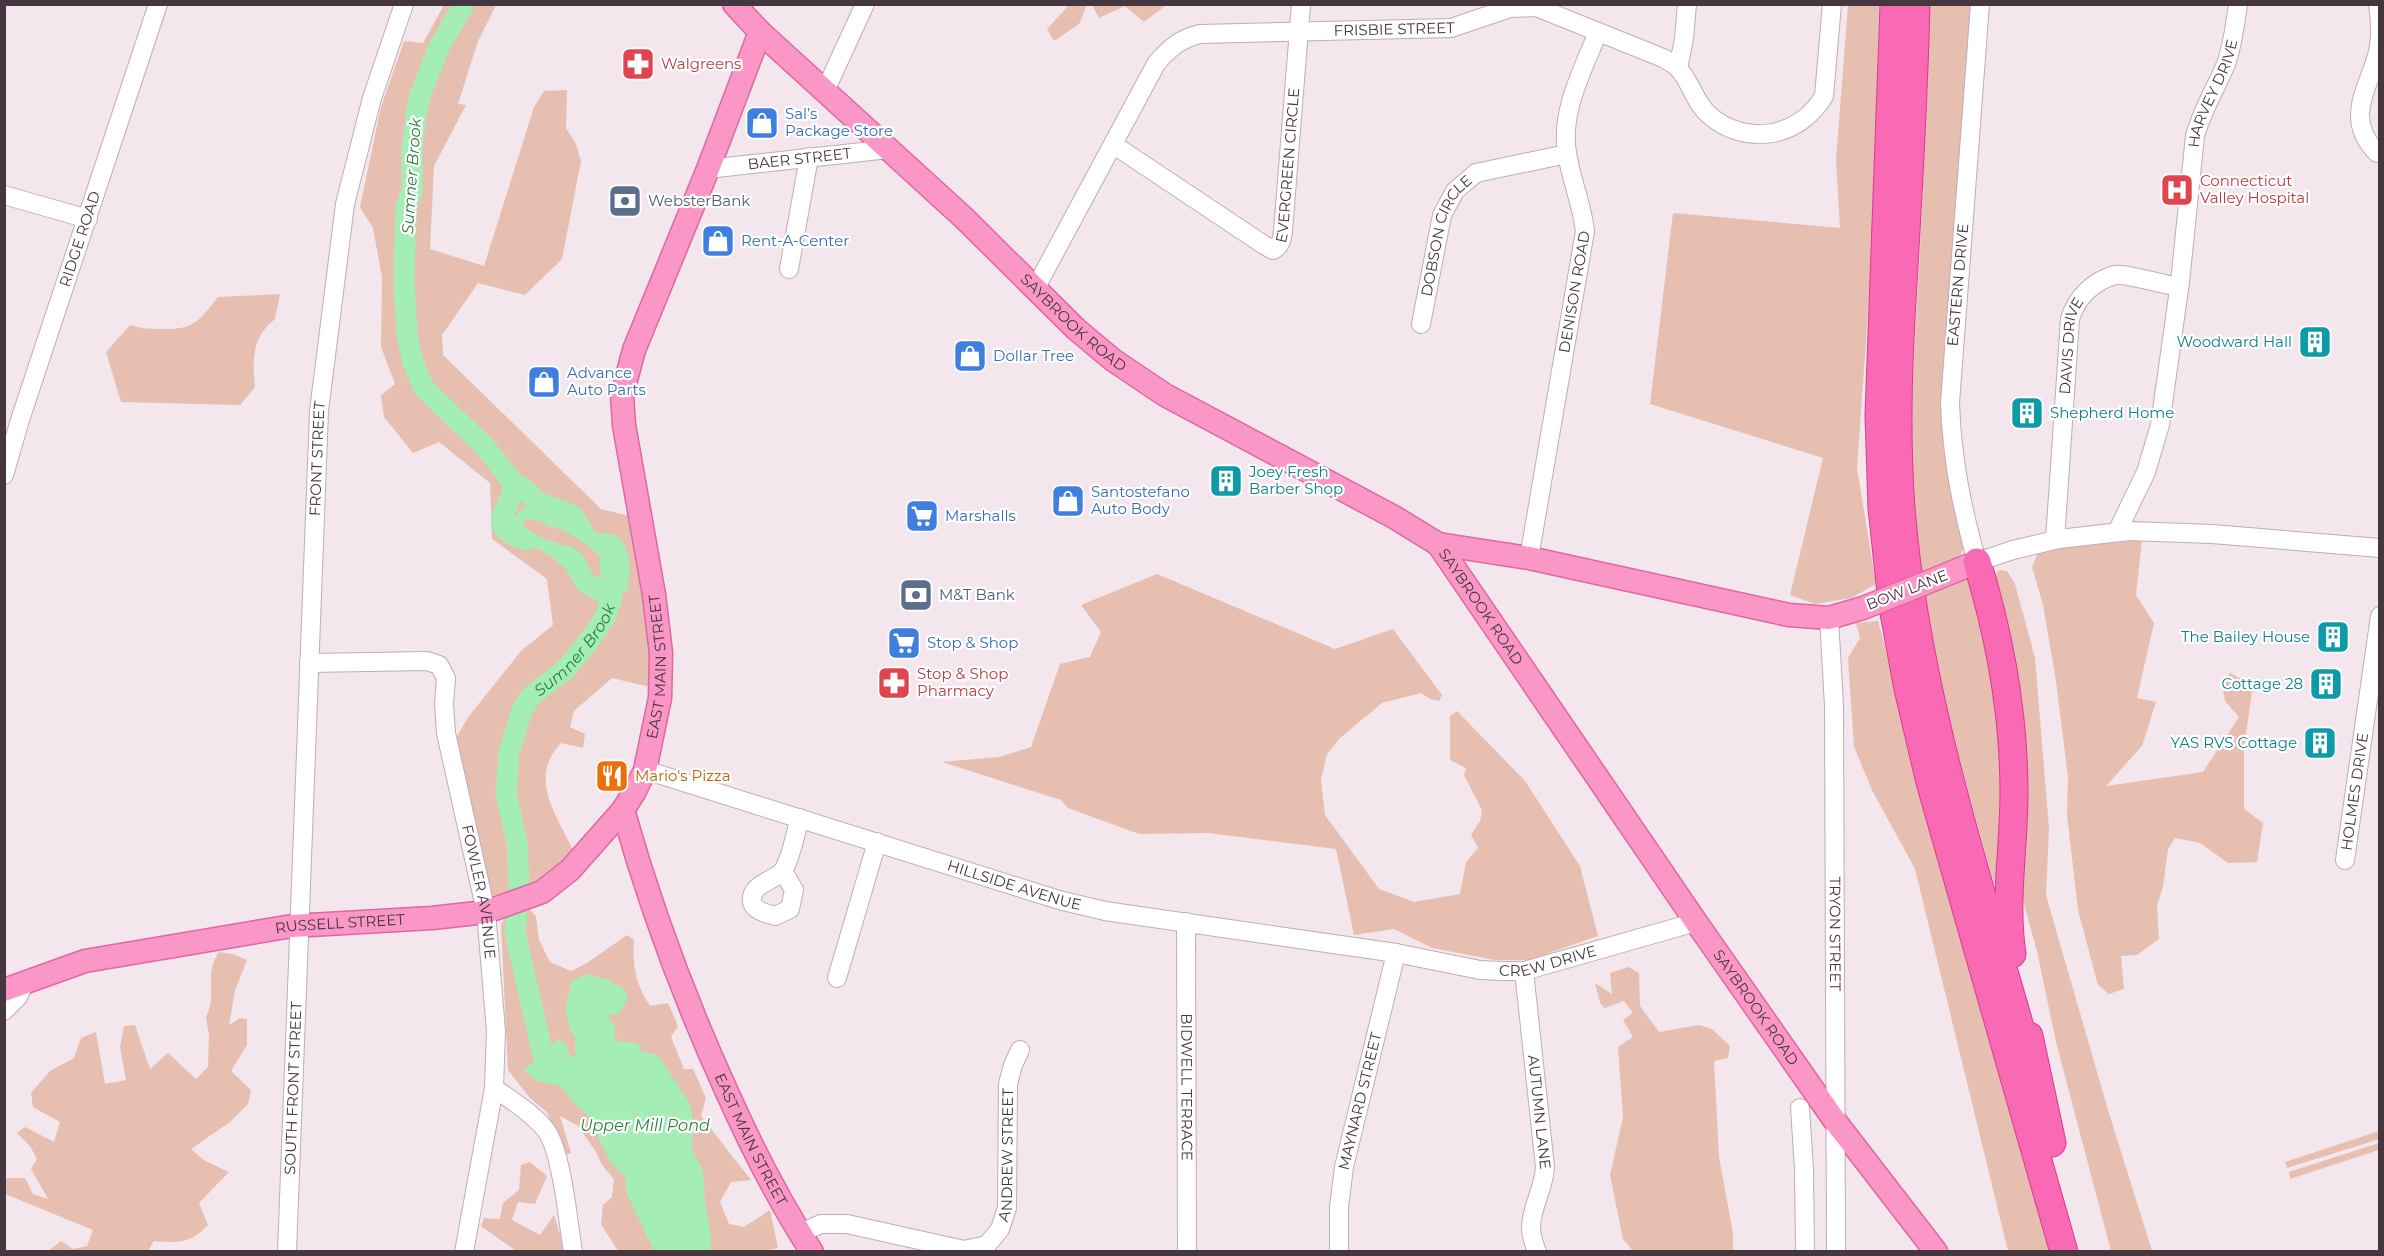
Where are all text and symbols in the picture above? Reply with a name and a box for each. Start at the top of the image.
street label: FRISBIE STREET [1333,18,1455,40]
street label: HARVEY DRIVE [2184,37,2241,148]
pharmacy icon: Walgreens [620,46,656,82]
place label: Walgreens [661,54,741,73]
street label: EVERGREEN CIRCLE [1271,87,1303,245]
place label: Sal’s Package Store [785,104,893,140]
shop icon: Sal’s Package Store [744,105,780,141]
water label: Sumner Brook [398,116,425,235]
street label: BAER STREET [747,143,853,174]
street label: DOBSON CIRCLE [1416,171,1476,298]
place label: Connecticut Valley Hospital [2200,171,2309,207]
hospital icon: Connecticut Valley Hospital [2159,172,2195,208]
bank icon: WebsterBank [607,183,643,219]
street label: RIDGE ROAD [55,188,104,289]
place label: WebsterBank [648,191,750,210]
shop icon: Rent-A-Center [700,223,736,259]
street label: EASTERN DRIVE [1943,223,1972,347]
street label: DENISON ROAD [1554,229,1594,354]
place label: Rent-A-Center [741,231,849,250]
street label: SAYBROOK ROAD [1017,269,1130,375]
street label: DAVIS DRIVE [2055,293,2087,395]
building icon: Woodward Hall [2297,324,2333,360]
place label: Woodward Hall [2176,332,2292,351]
shop icon: Dollar Tree [952,338,988,374]
place label: Dollar Tree [993,346,1074,365]
place label: Advance Auto Parts [567,363,646,399]
shop icon: Advance Auto Parts [526,364,562,400]
building icon: Shepherd Home [2009,395,2045,431]
street label: FRONT STREET [305,400,329,516]
place label: Shepherd Home [2050,403,2174,422]
place label: Joey Fresh Barber Shop [1248,462,1343,498]
building icon: Joey Fresh Barber Shop [1208,463,1244,499]
place label: Santostefano Auto Body [1091,482,1190,518]
shop icon: Santostefano Auto Body [1050,483,1086,519]
supermarket icon: Marshalls [904,498,940,534]
place label: Marshalls [945,506,1016,525]
street label: SAYBROOK ROAD [1435,545,1528,668]
street label: BOW LANE [1863,565,1950,614]
bank icon: M&T Bank [898,577,934,613]
place label: M&T Bank [939,585,1015,604]
street label: EAST MAIN STREET [642,593,670,741]
water label: Sumner Brook [530,600,620,700]
building icon: The Bailey House [2315,619,2351,655]
supermarket icon: Stop & Shop [886,625,922,661]
place label: The Bailey House [2181,627,2310,646]
place label: Stop & Shop [927,633,1018,652]
place label: Stop & Shop Pharmacy [917,664,1008,700]
pharmacy icon: Stop & Shop Pharmacy [876,665,912,701]
building icon: Cottage 28 [2308,666,2344,702]
place label: Cottage 28 [2221,674,2303,693]
building icon: YAS RVS Cottage [2302,725,2338,761]
street label: HOLMES DRIVE [2336,731,2372,852]
place label: YAS RVS Cottage [2170,733,2297,752]
restaurant icon: Mario's Pizza [594,758,630,794]
place label: Mario's Pizza [635,766,731,785]
street label: FOWLER AVENUE [458,823,500,960]
street label: HILLSIDE AVENUE [945,856,1083,914]
street label: TRYON STREET [1826,877,1845,991]
street label: RUSSELL STREET [274,910,406,938]
street label: CREW DRIVE [1499,941,1599,981]
street label: SAYBROOK ROAD [1709,946,1803,1069]
street label: SOUTH FRONT STREET [280,1001,306,1175]
street label: BIDWELL TERRACE [1177,1013,1197,1161]
street label: MAYNARD STREET [1334,1030,1385,1172]
street label: AUTUMN LANE [1524,1054,1555,1170]
street label: EAST MAIN STREET [711,1070,792,1209]
street label: ANDREW STREET [993,1088,1017,1224]
water label: Upper Mill Pond [580,1116,710,1135]

